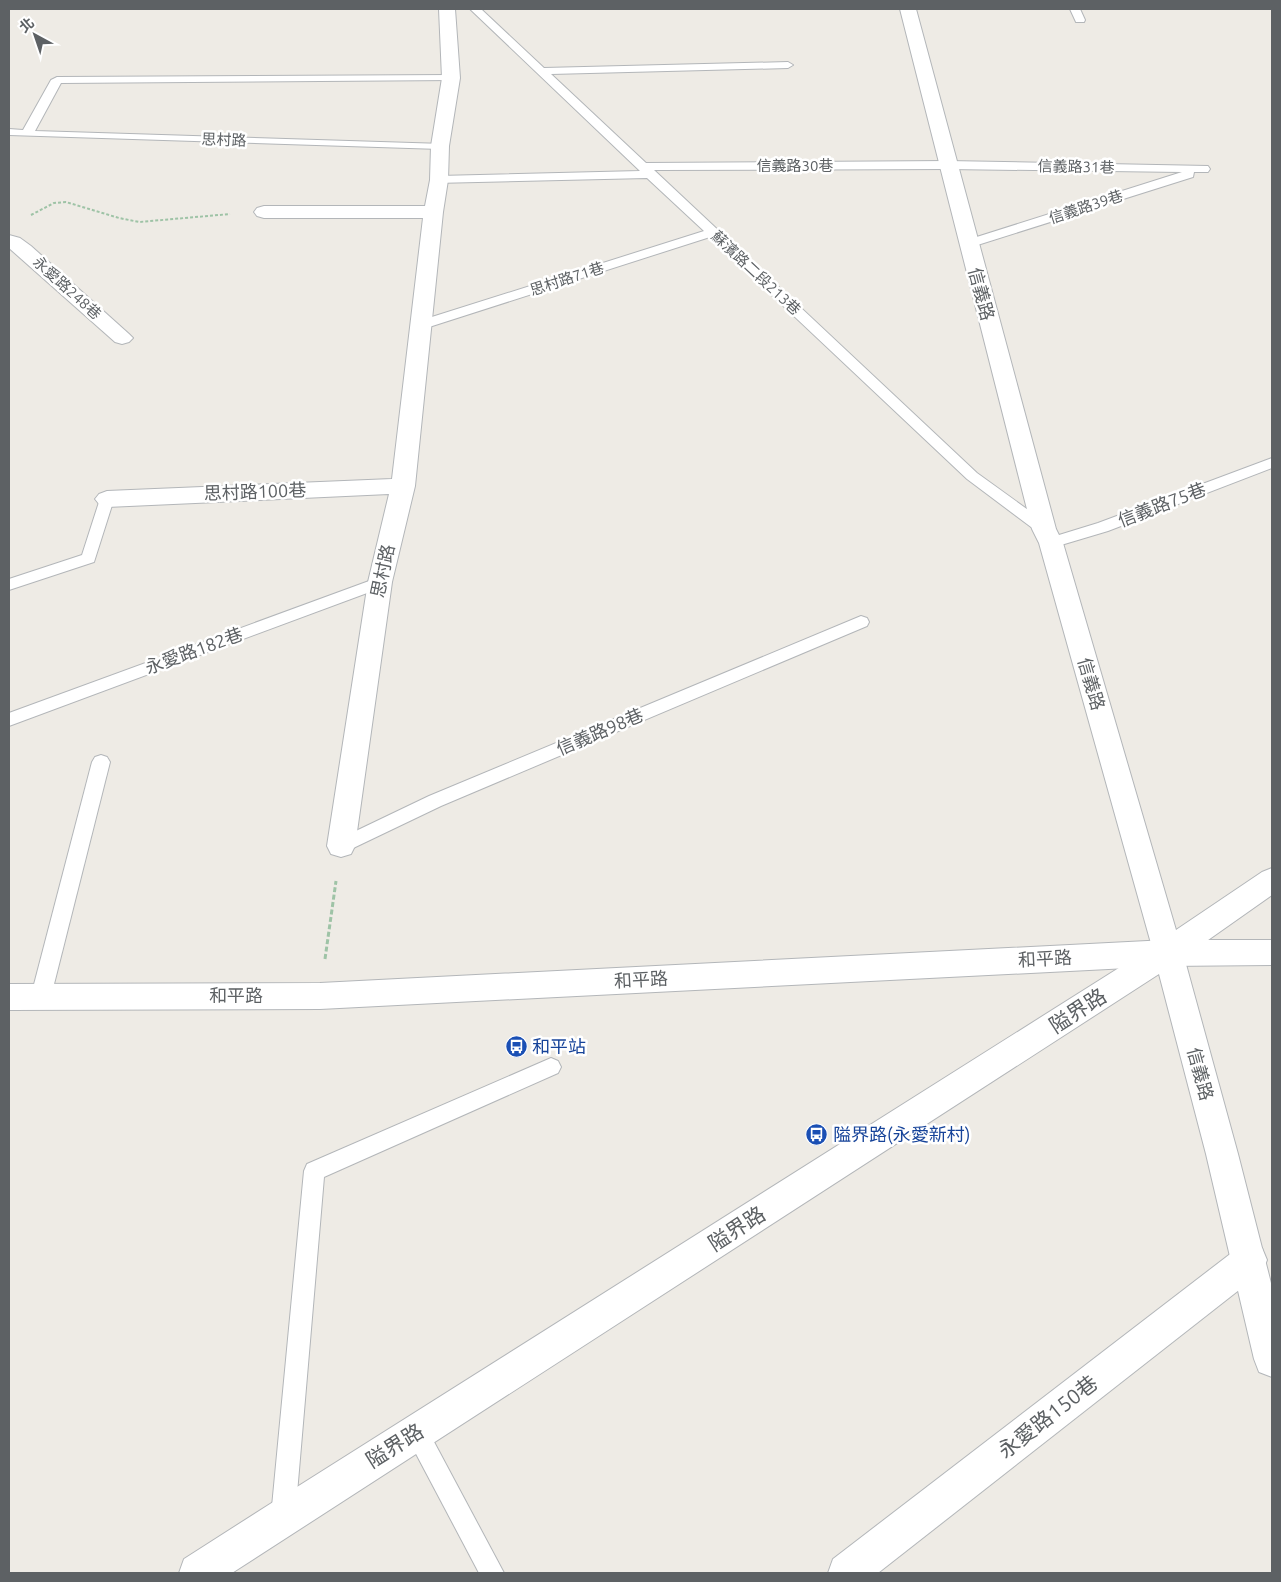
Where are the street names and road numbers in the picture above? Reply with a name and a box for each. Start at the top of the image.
street label: 思村路 [201,130,247,149]
street label: 信義路30巷 [757,157,833,174]
street label: 信義路31巷 [1037,157,1115,176]
street label: 信義路39巷 [1047,187,1125,226]
street label: 蘇濱路二段213巷 [708,227,804,318]
street label: 永愛路248巷 [30,253,105,323]
street label: 思村路71巷 [528,259,606,298]
street label: 信義路 [965,265,999,322]
street label: 信義路75巷 [1115,478,1208,530]
street label: 思村路100巷 [203,479,307,503]
street label: 思村路 [367,542,397,599]
street label: 永愛路182巷 [142,623,245,677]
street label: 信義路 [1075,655,1109,712]
street label: 信義路98巷 [553,704,646,758]
street label: 和平路 [1017,947,1072,969]
street label: 和平路 [613,968,668,990]
street label: 隘界路 [1045,983,1110,1037]
street label: 和平路 [209,985,263,1005]
street label: 信義路 [1184,1045,1218,1102]
street label: 隘界路 [704,1201,769,1255]
street label: 永愛路150巷 [993,1370,1102,1462]
street label: 隘界路 [361,1418,428,1472]

